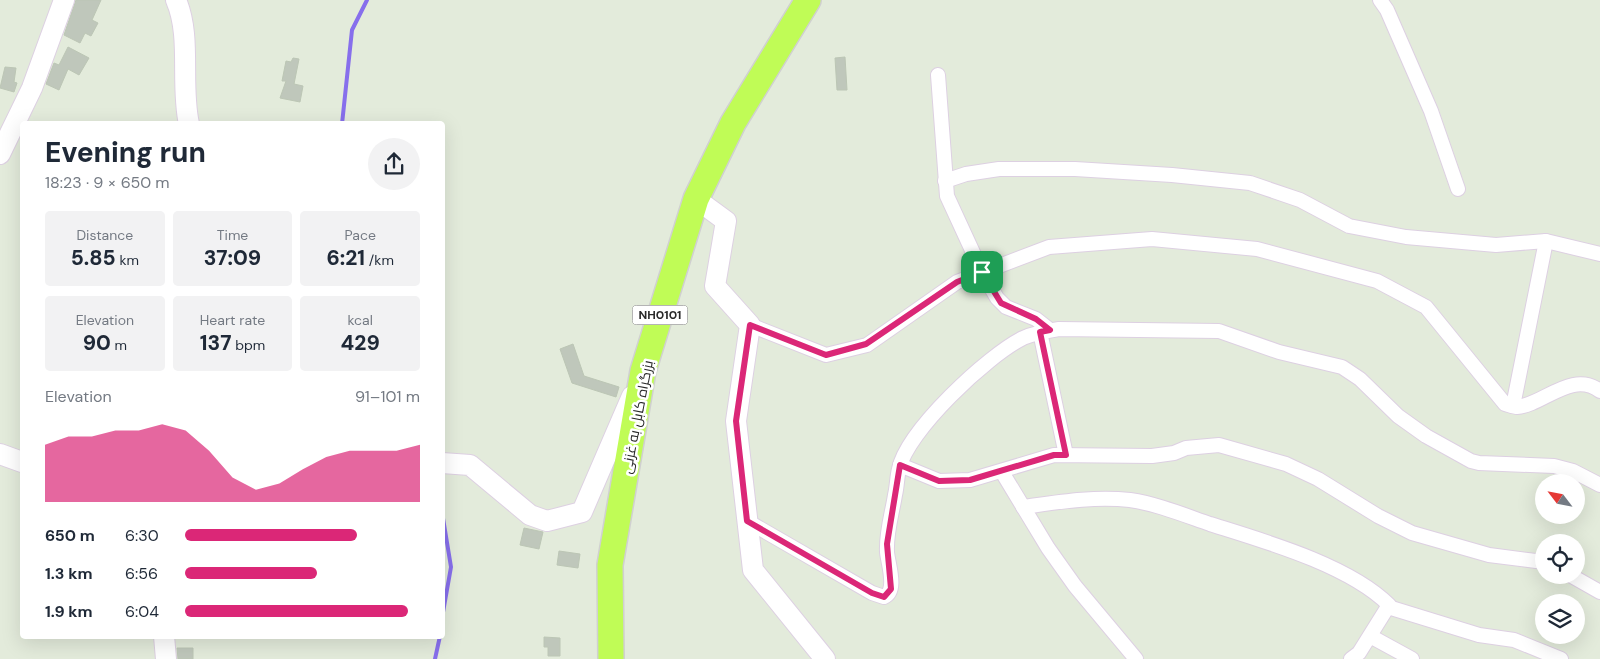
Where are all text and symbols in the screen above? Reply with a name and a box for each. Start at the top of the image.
text: Evening run [45,134,206,171]
button: share [368,138,420,190]
text: 18:23 · 9 × 650 m [45,172,170,193]
text: Distance [76,226,133,244]
text: Time [217,226,248,244]
text: Pace [344,226,376,244]
text: 5.85 [71,244,116,272]
text: 37:09 [204,244,261,272]
text: 6:21 [326,244,365,272]
text: km [116,251,139,269]
text: /km [365,251,394,269]
pin [961,251,1003,293]
icon: arrive [968,258,996,286]
road number: NH0101 [632,306,688,324]
text: Elevation [76,311,134,329]
text: Heart rate [200,311,265,329]
text: kcal [348,311,373,329]
text: 90 [83,329,111,357]
text: 137 [200,329,231,357]
text: 429 [341,329,380,357]
text: m [111,336,127,354]
text: bpm [231,336,265,354]
street label: بزرگراه کابل به غزنی [617,359,657,475]
text: Elevation [45,386,112,407]
text: 91–101 m [355,386,420,407]
north arrow [1535,474,1585,524]
map controls [1535,474,1585,644]
text: 650 m [45,525,95,546]
text: 6:30 [125,525,159,546]
button: locate [1535,534,1585,584]
text: 1.3 km [45,563,93,584]
text: 6:56 [125,563,158,584]
button: layers [1535,594,1585,644]
text: 1.9 km [45,601,93,622]
text: 6:04 [125,601,159,622]

